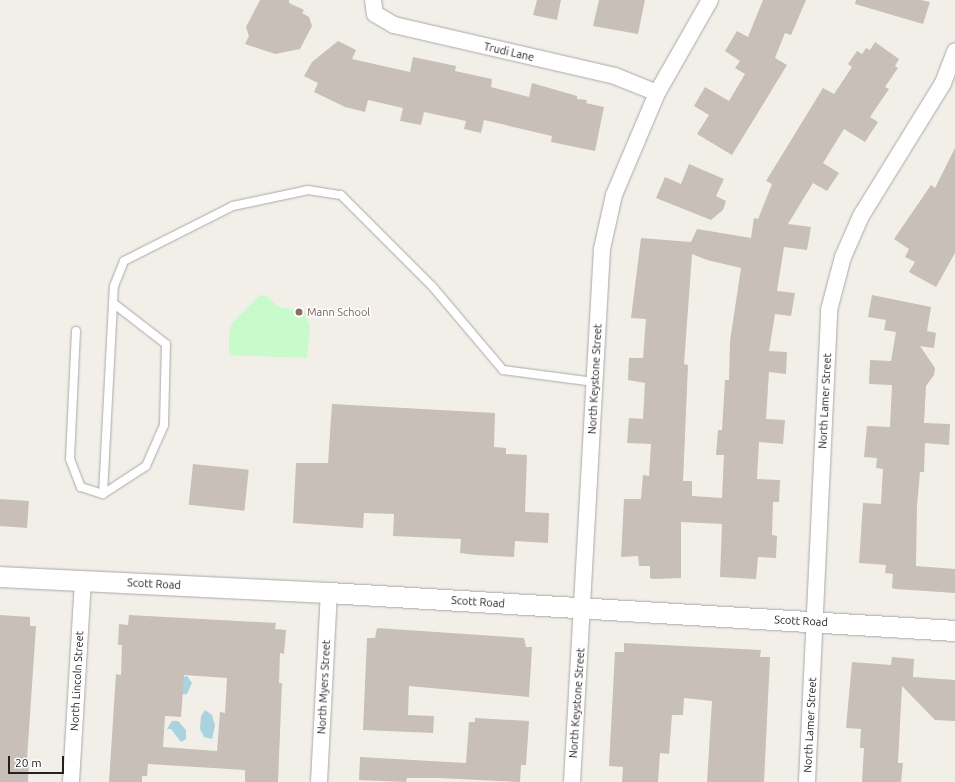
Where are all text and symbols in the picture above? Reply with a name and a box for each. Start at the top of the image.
street label: Trudi Lane [482,40,536,64]
place label: Mann School [307,305,370,319]
marker: Mann School [294,307,304,317]
street label: North Keystone Street [586,323,604,435]
street label: North Lamer Street [816,353,834,449]
street label: Scott Road [127,576,181,592]
street label: Scott Road [451,594,505,610]
street label: Scott Road [774,613,828,629]
street label: North Lincoln Street [68,631,86,731]
street label: North Myers Street [315,639,333,735]
street label: North Keystone Street [567,647,587,759]
street label: North Lamer Street [801,677,819,773]
scale bar [10,748,66,774]
text: 20 m [15,756,42,769]

